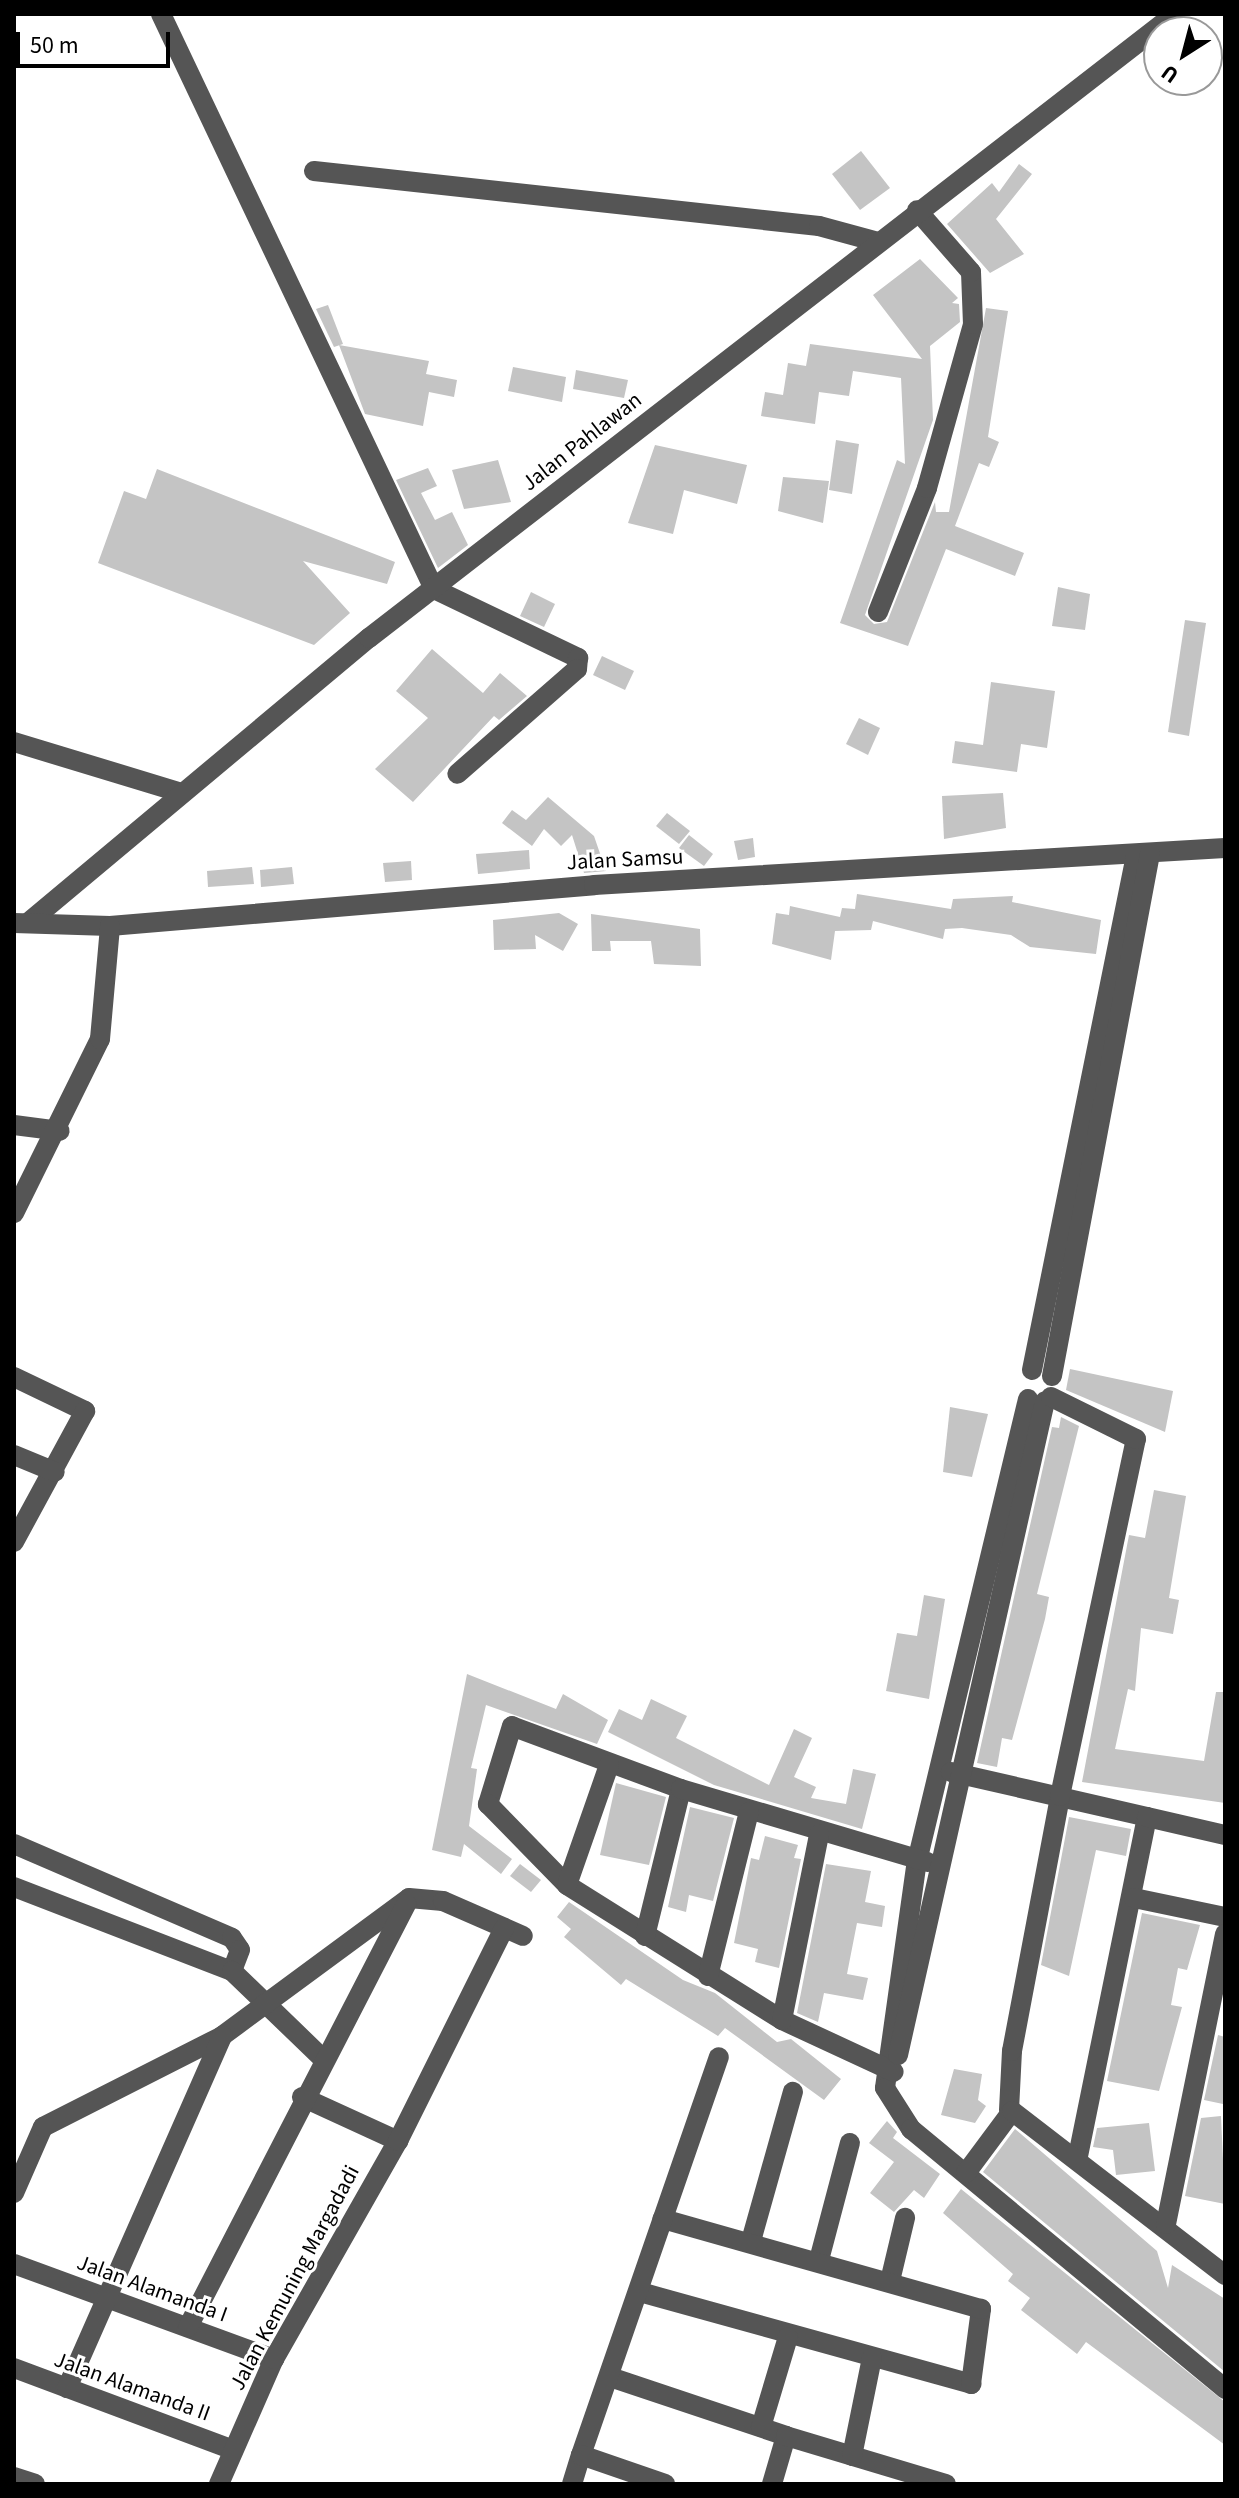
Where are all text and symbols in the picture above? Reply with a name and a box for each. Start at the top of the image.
scale bar [20,16,174,66]
north arrow [1143,16,1223,96]
text: 50 m [30,28,79,63]
text: U [1155,57,1185,91]
street label: Jalan Pahlawan [517,387,647,497]
street label: Jalan Samsu [566,844,684,876]
street label: Jalan Kemuning Margadadi [225,2161,365,2395]
street label: Jalan Alamanda I [73,2250,231,2328]
street label: Jalan Alamanda II [50,2347,214,2427]

